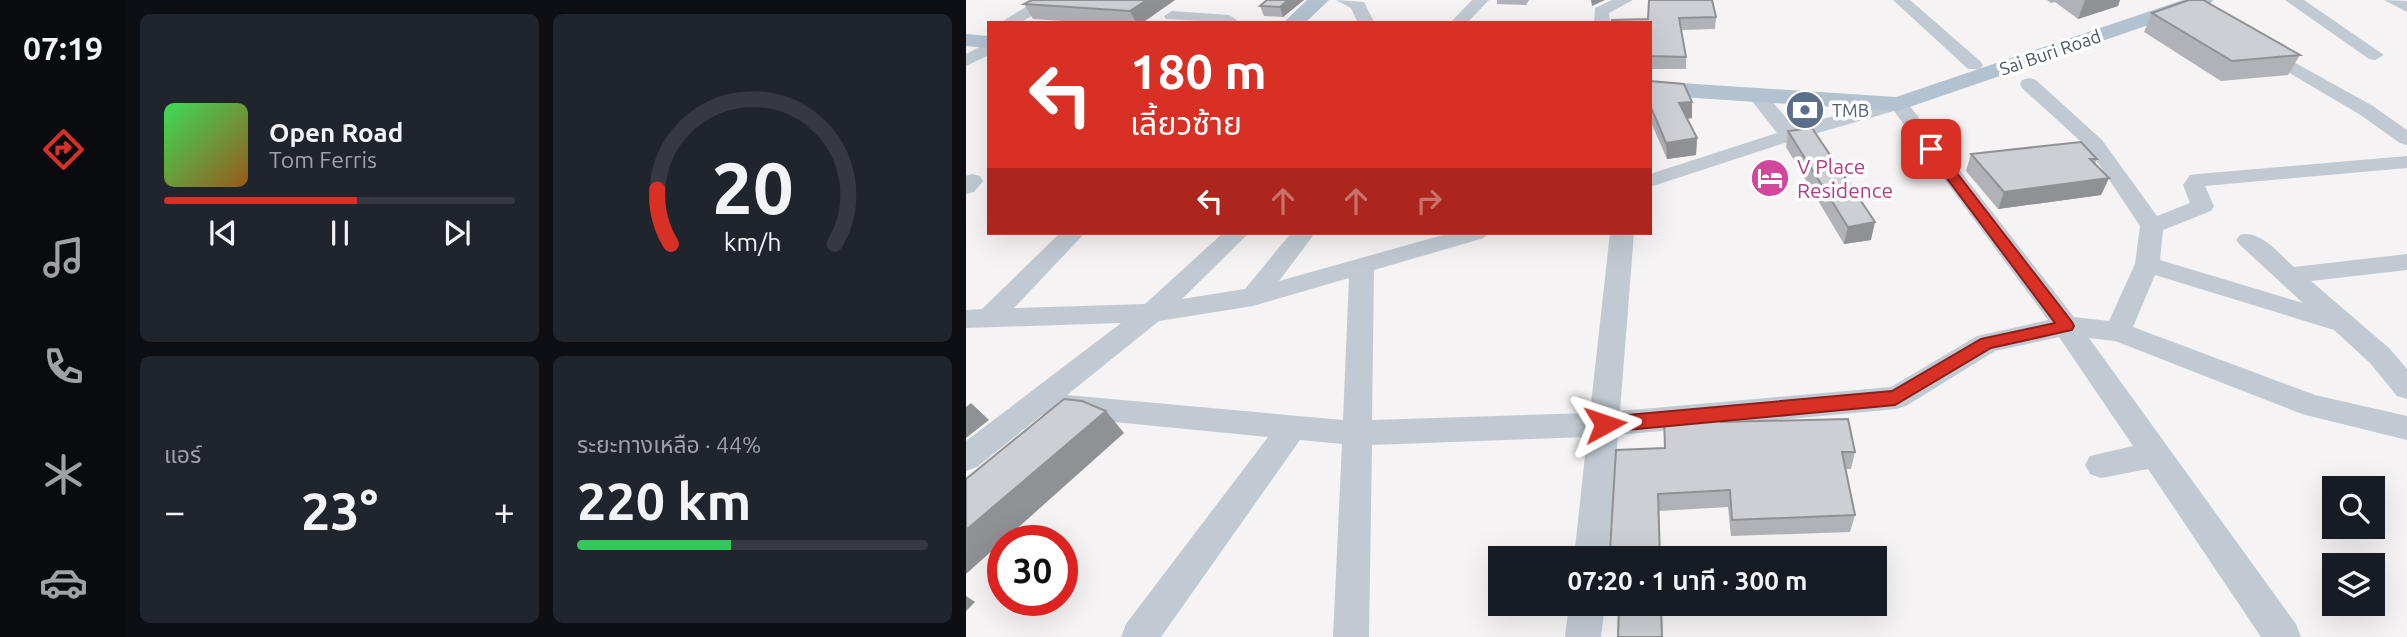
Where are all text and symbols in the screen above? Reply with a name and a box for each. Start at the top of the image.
street label: Sai Buri Road [1997,25,2103,79]
text: 07:19 [23,30,103,66]
text: 180 m [1130,43,1267,98]
icon: left [1015,49,1106,140]
bank icon: TMB [1784,89,1826,131]
place label: TMB [1832,100,1869,120]
text: เลี้ยวซ้าย [1130,105,1242,141]
text: Open Road [269,118,403,147]
pin [1901,119,1961,179]
icon: directions [39,125,88,174]
icon: arrive [1912,130,1950,168]
text: 20 [711,146,794,228]
text: Tom Ferris [269,147,377,172]
place label: V Place Residence [1797,154,1893,202]
hotel icon: V Place Residence [1749,157,1791,199]
icon: left [1191,182,1229,220]
icon: ahead [1264,182,1302,220]
icon: ahead [1337,182,1375,220]
icon: right [1410,182,1448,220]
icon: previous [204,214,242,252]
icon: pause [321,214,359,252]
icon: next [438,214,476,252]
text: km/h [724,228,781,256]
icon: music [39,233,88,282]
icon: phone [39,342,88,391]
position arrow [1568,387,1642,461]
text: ระยะทางเหลือ · 44% [577,432,761,457]
text: แอร์ [164,442,201,467]
icon: climate [39,450,88,499]
text: 220 km [577,472,751,530]
map controls [2322,476,2385,616]
button: search [2322,476,2385,539]
text: 23° [301,482,378,540]
text: − [164,490,185,532]
text: + [494,490,515,532]
speed limit sign: 30 [987,525,1078,616]
button: layers [2322,553,2385,616]
icon: car [39,558,88,607]
text: 07:20 · 1 นาที · 300 m [1568,566,1807,595]

